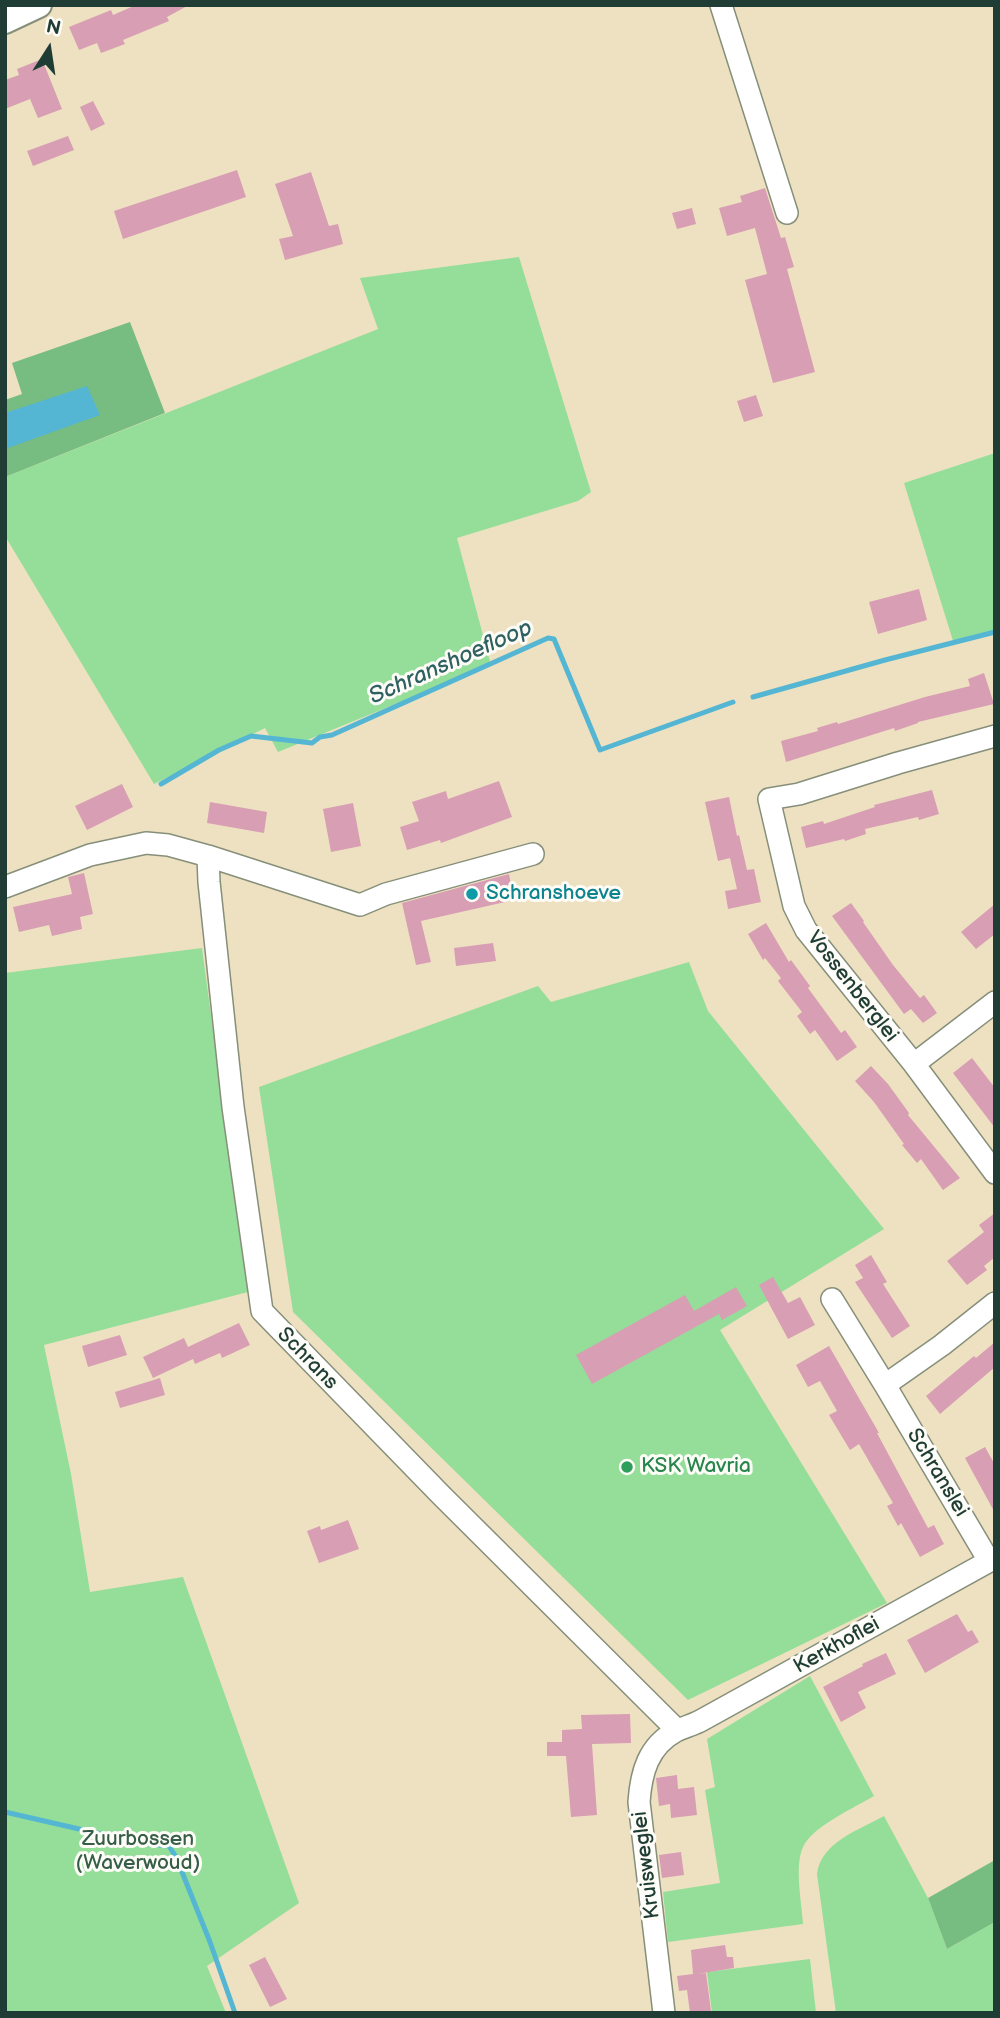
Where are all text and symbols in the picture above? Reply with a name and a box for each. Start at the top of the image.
north arrow [14,14,84,84]
text: N [44,15,63,41]
water label: Schranshoefloop [365,615,537,711]
place label: Schranshoeve [486,881,621,907]
marker: Schranshoeve [464,886,480,902]
street label: Vossenberglei [801,926,903,1048]
street label: Schrans [271,1323,343,1395]
street label: Schranslei [901,1424,973,1522]
place label: KSK Wavria [641,1454,751,1480]
marker: KSK Wavria [619,1459,635,1475]
street label: Kerkhoflei [790,1612,884,1680]
street label: Kruisweglei [628,1810,666,1920]
park label: Zuurbossen (Waverwoud) [76,1827,200,1877]

